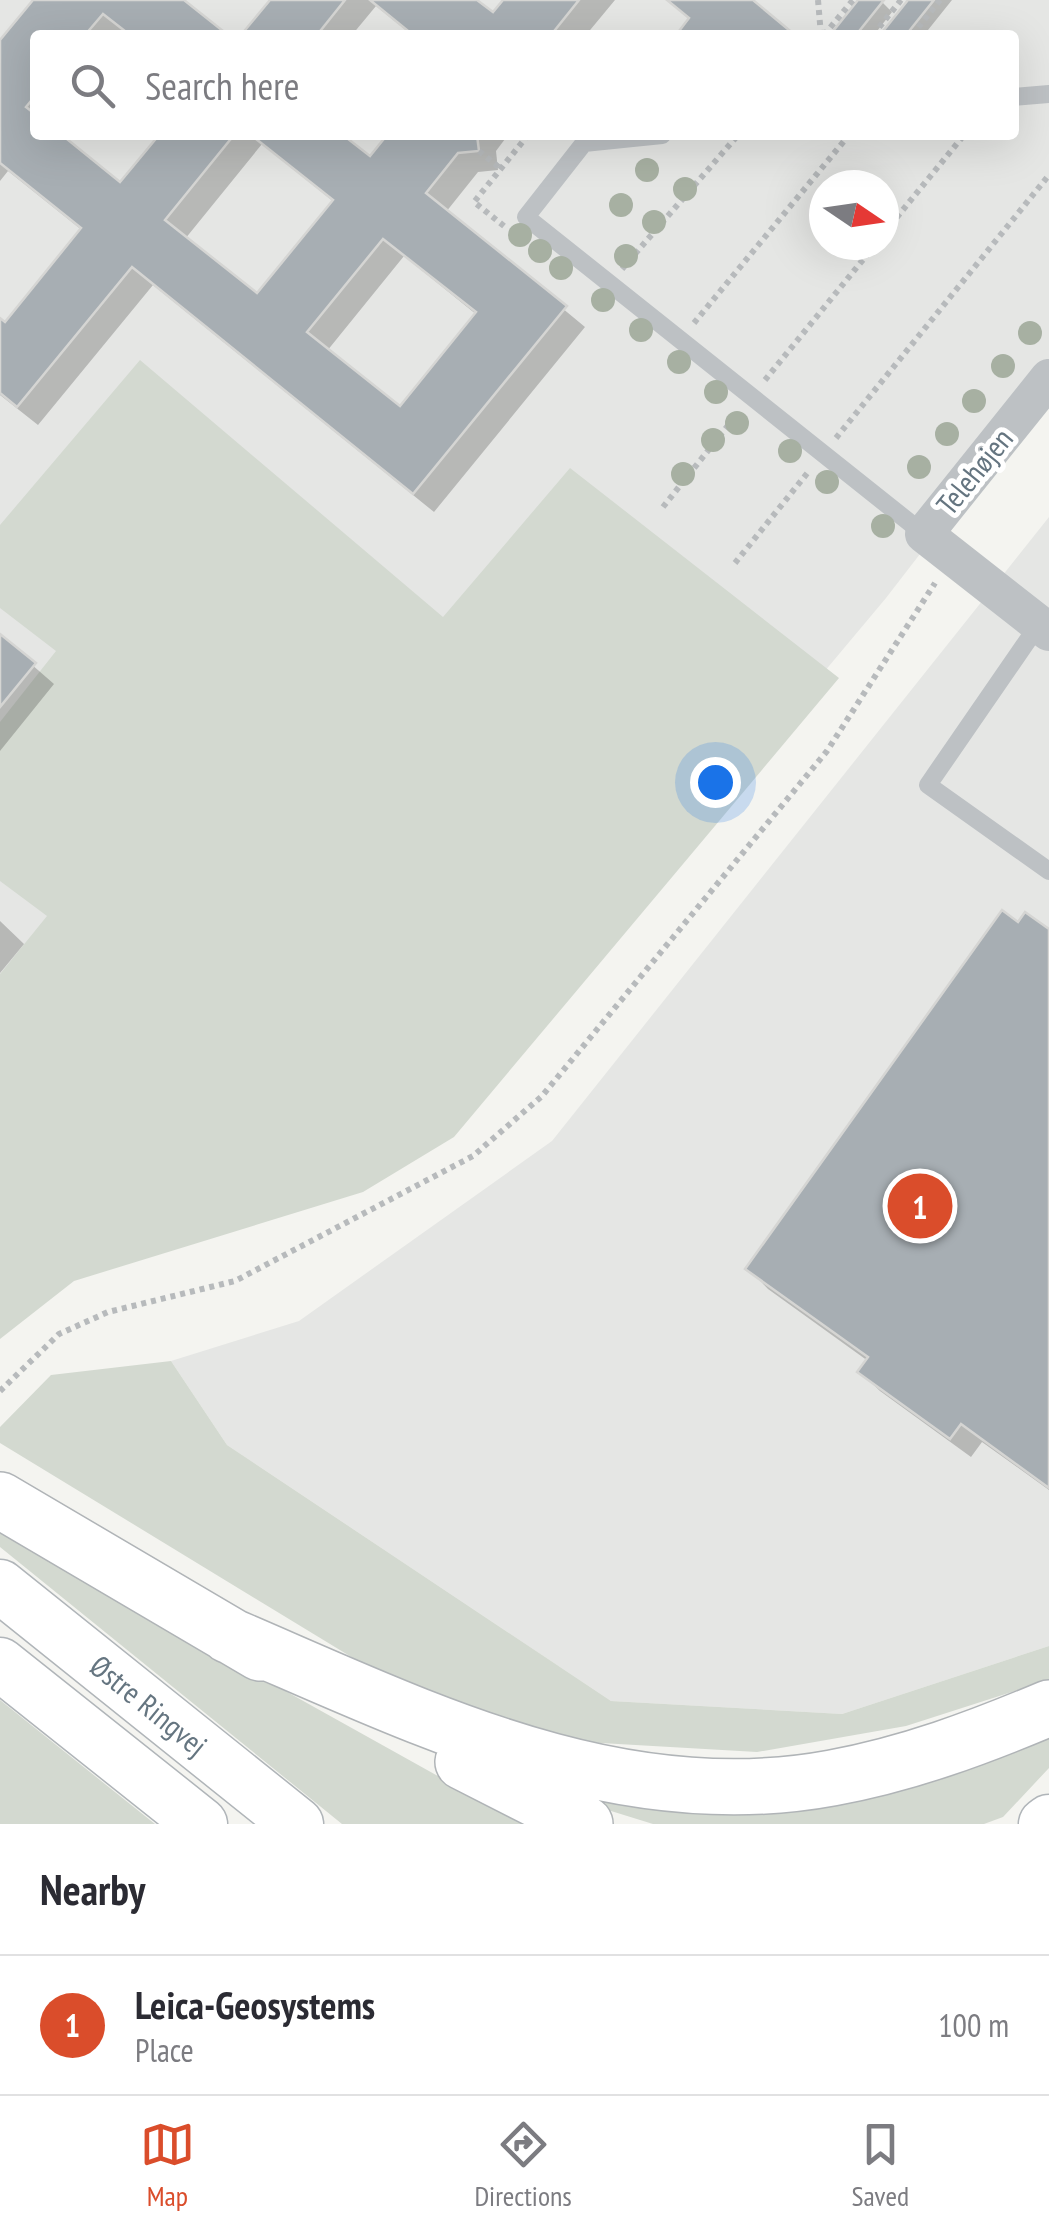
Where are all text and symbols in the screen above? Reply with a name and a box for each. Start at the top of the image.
search box [30,30,1019,140]
icon: search [65,58,120,113]
text: Search here [145,61,299,110]
north arrow [809,170,899,260]
street label: Telehøjen [927,420,1021,522]
your location [690,757,741,808]
pin: 1 [888,1168,952,1244]
street label: Østre Ringvej [83,1646,215,1764]
text: Nearby [40,1862,145,1917]
text: Leica-Geosystems [135,1980,375,2029]
text: 1 [65,2004,80,2046]
text: 100 m [938,2004,1009,2046]
text: Place [135,2029,194,2071]
tab: Map [140,2117,195,2214]
tab: Directions [474,2117,572,2214]
tab: Saved [851,2117,909,2214]

